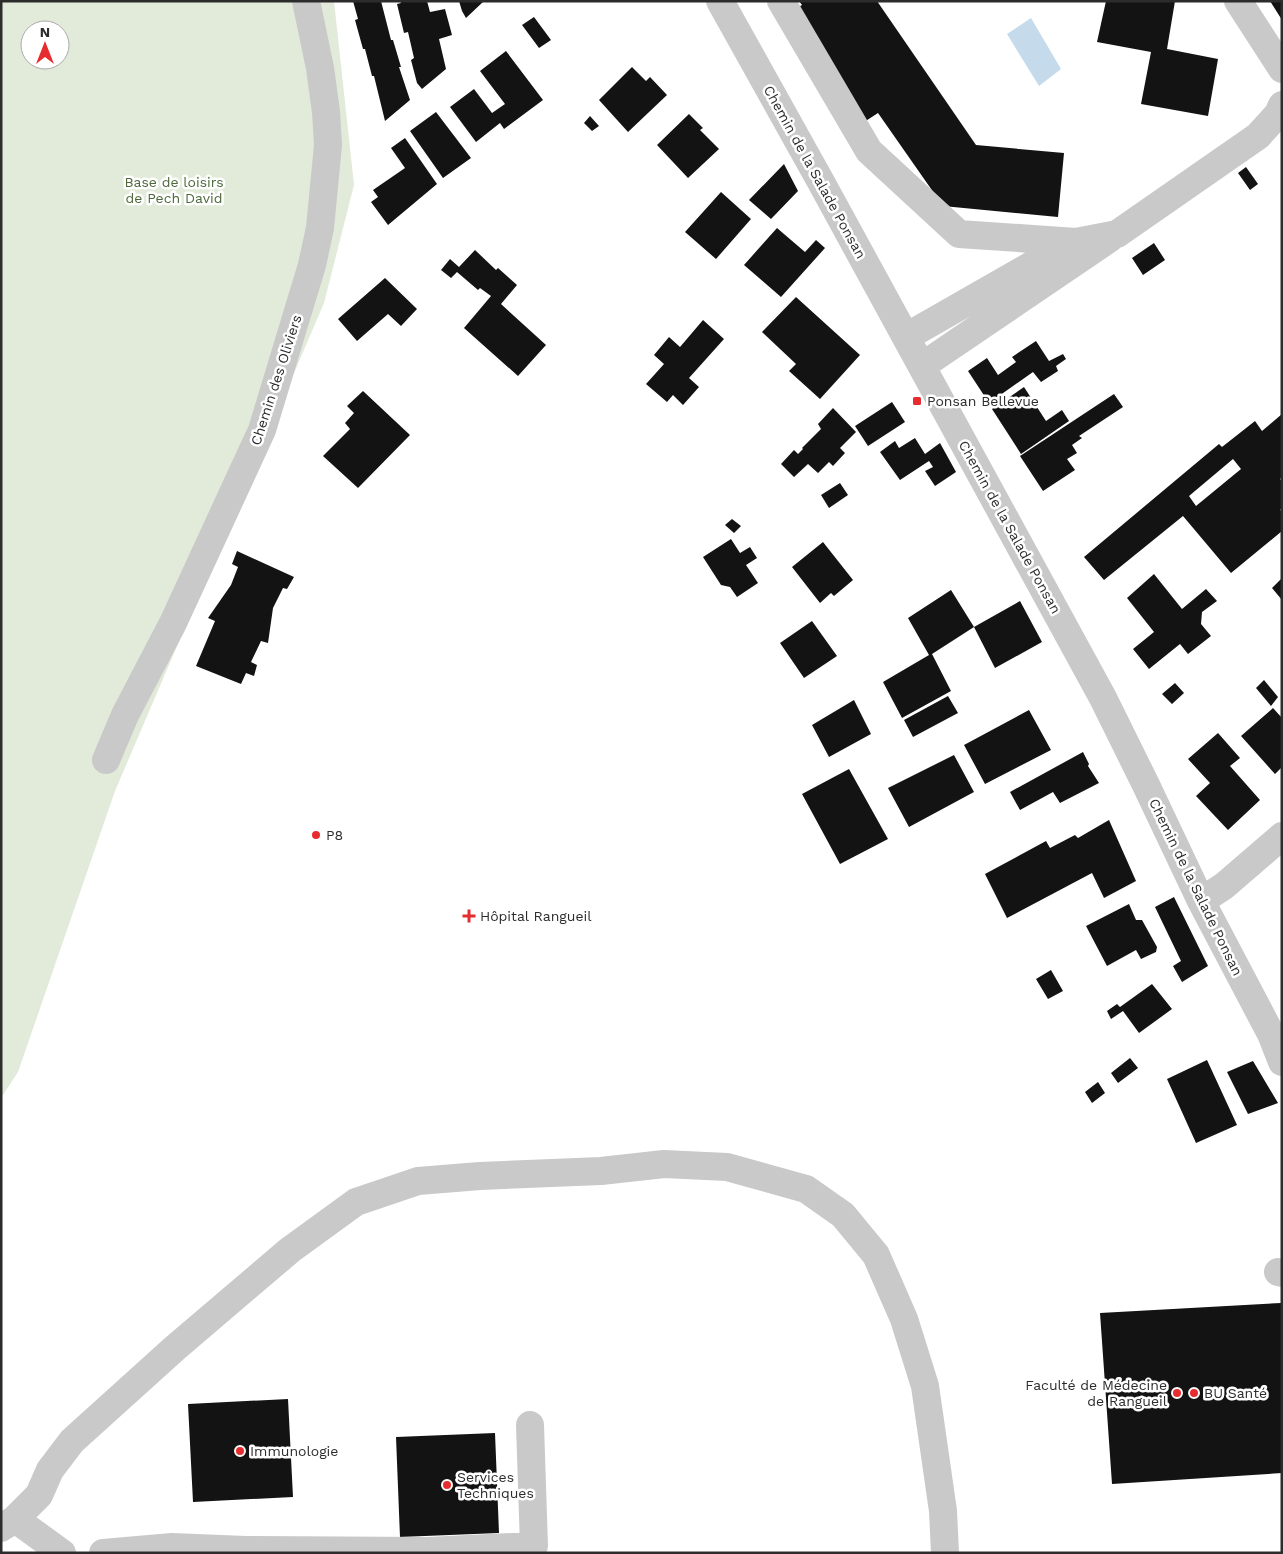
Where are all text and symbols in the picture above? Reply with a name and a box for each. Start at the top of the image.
north arrow [20,20,70,70]
text: N [40,24,50,40]
street label: Chemin de la Salade Ponsan [761,83,869,261]
park label: Base de loisirs de Pech David [124,174,224,206]
street label: Chemin des Oliviers [247,313,305,447]
place label: Ponsan Bellevue [927,393,1039,409]
marker: Ponsan Bellevue [911,395,923,407]
street label: Chemin de la Salade Ponsan [956,438,1064,616]
street label: Chemin de la Salade Ponsan [1146,796,1246,978]
place label: P8 [326,827,343,843]
marker: P8 [310,829,322,841]
place label: Hôpital Rangueil [480,908,592,924]
marker: Hôpital Rangueil [462,909,476,923]
place label: Faculté de Médecine de Rangueil [1025,1377,1168,1409]
place label: BU Santé [1204,1385,1267,1401]
marker: Faculté de Médecine de Rangueil [1171,1387,1183,1399]
marker: BU Santé [1188,1387,1200,1399]
place label: Immunologie [250,1443,338,1459]
marker: Immunologie [234,1445,246,1457]
place label: Services Techniques [457,1469,534,1501]
marker: Services Techniques [441,1479,453,1491]

